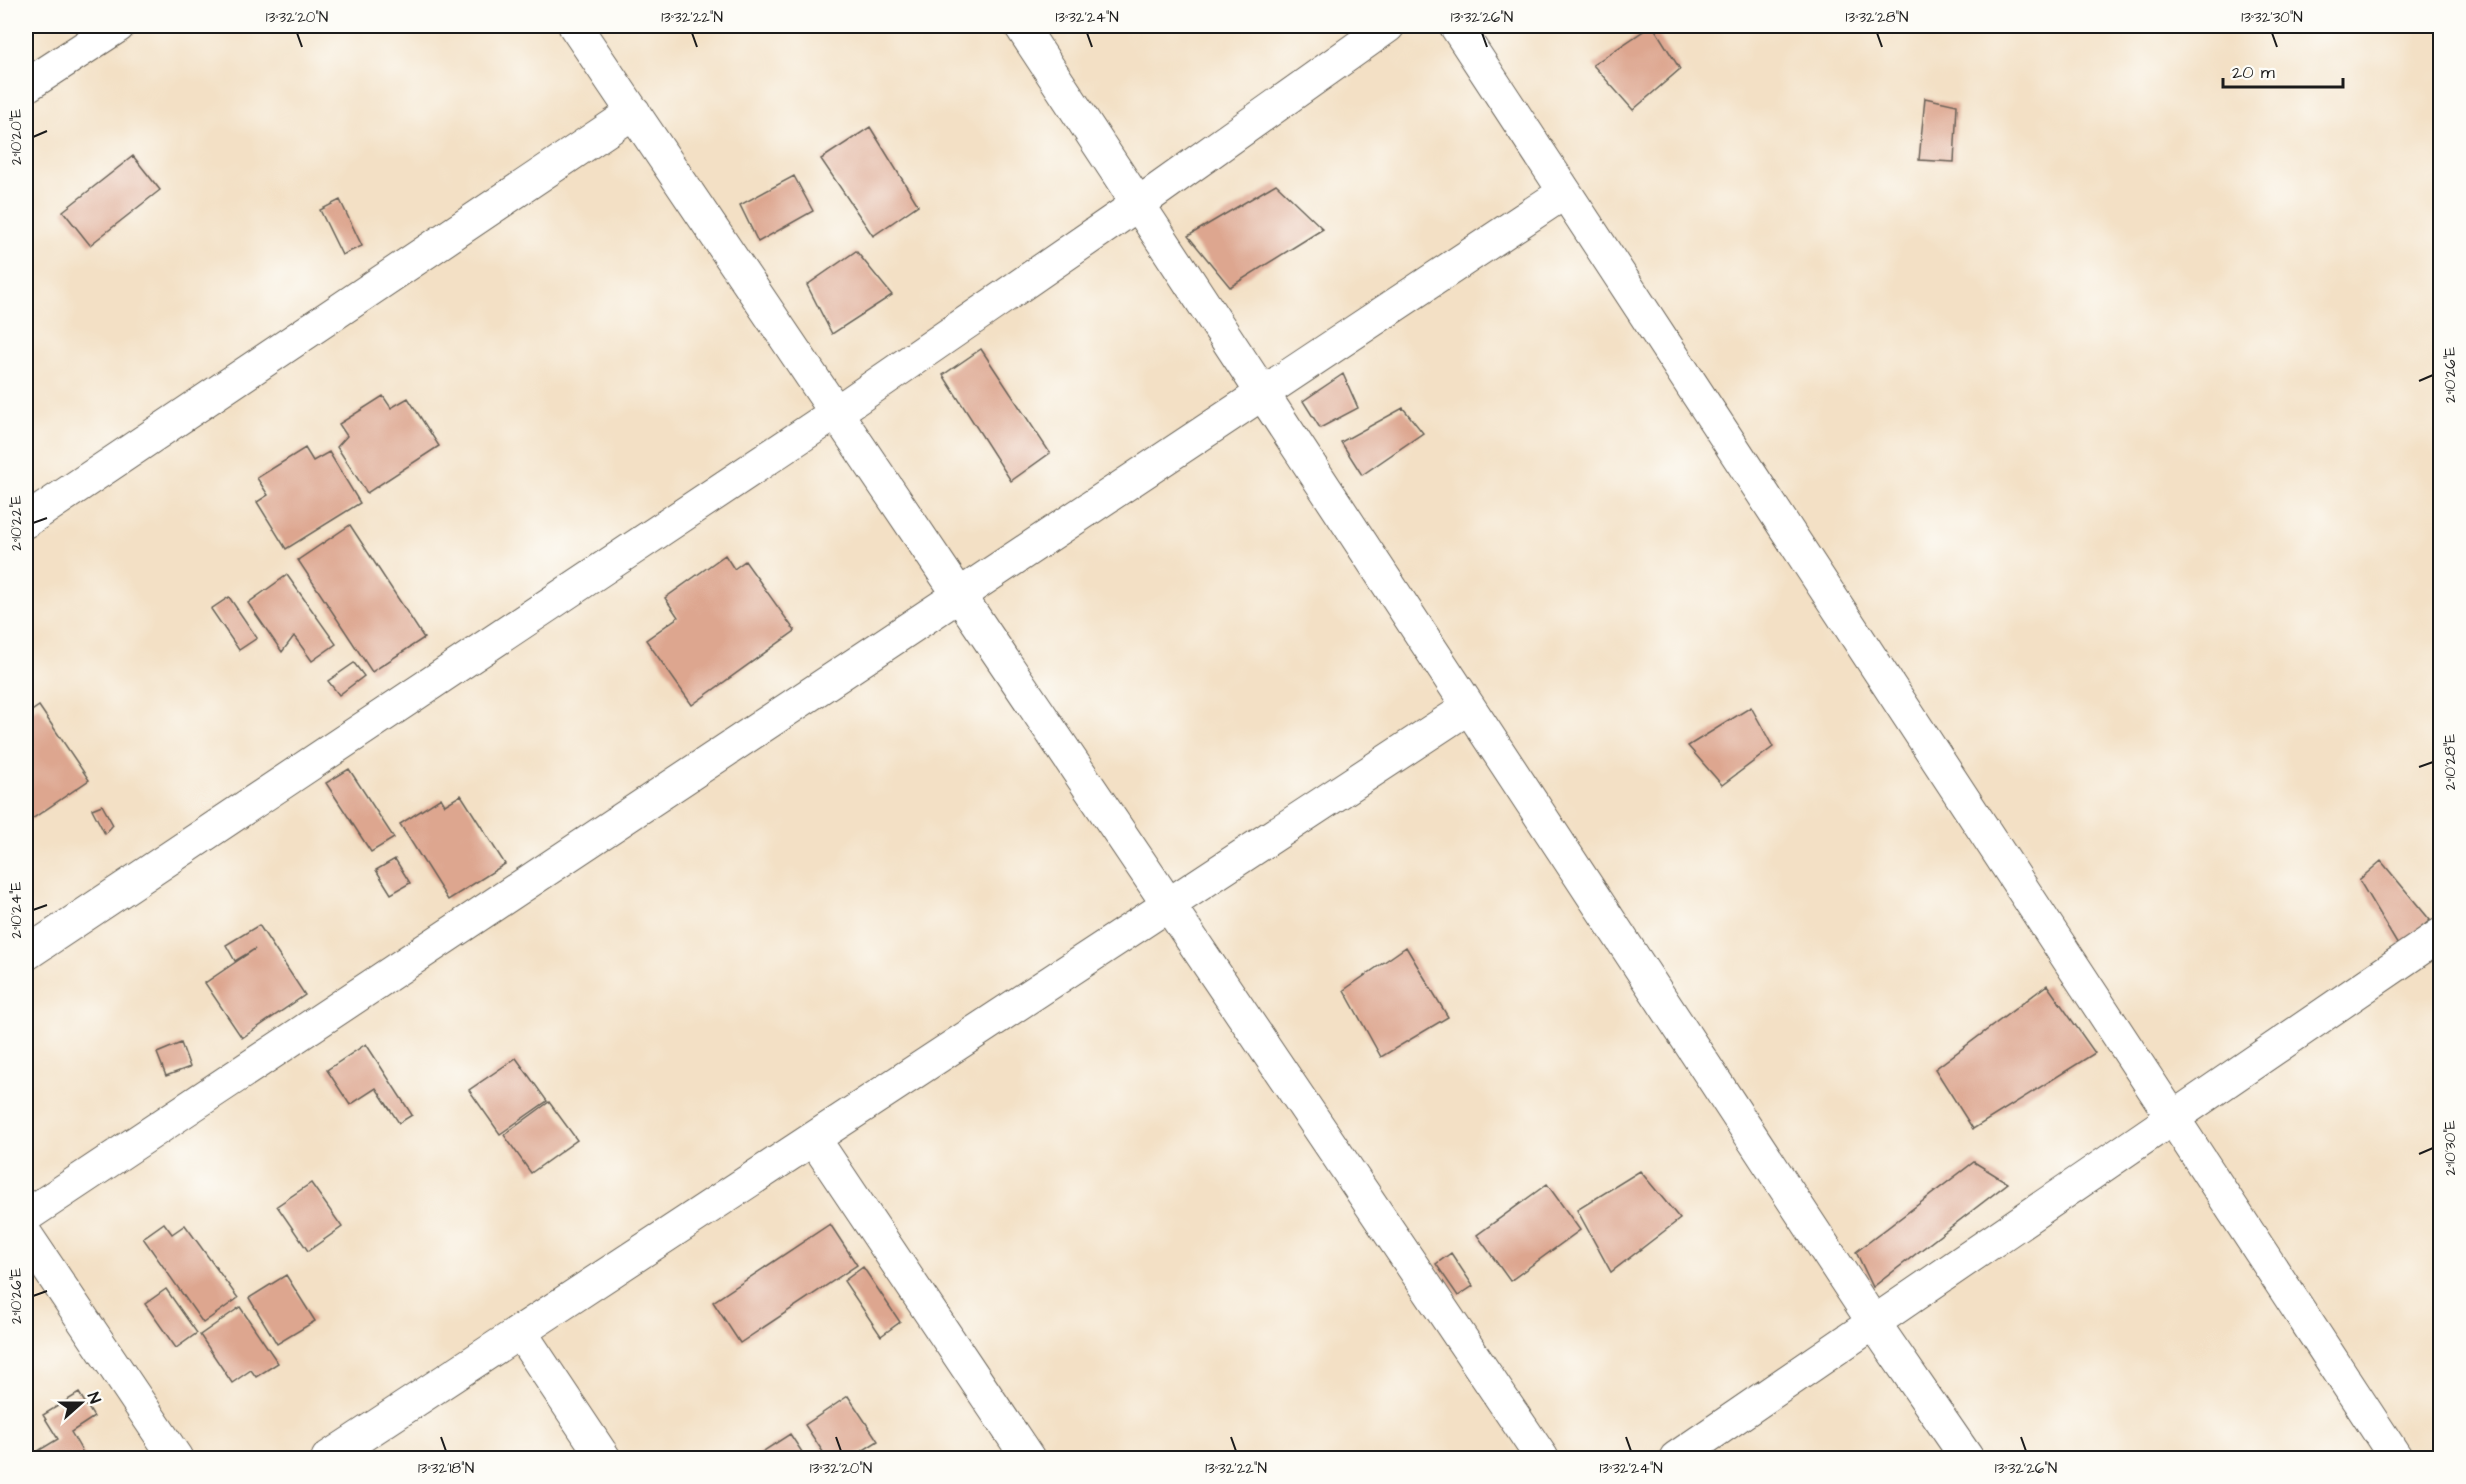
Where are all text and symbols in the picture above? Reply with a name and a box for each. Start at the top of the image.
text: 13°32'20"N [266,7,328,28]
text: 13°32'22"N [661,7,723,28]
text: 13°32'24"N [1055,7,1119,28]
text: 13°32'26"N [1451,7,1513,28]
text: 13°32'28"N [1846,7,1908,28]
text: 13°32'30"N [2241,7,2303,28]
scale bar [2223,51,2343,89]
text: 20 m [2232,60,2275,85]
text: 2°10'20"E [6,109,27,165]
text: 2°10'26"E [2440,347,2461,403]
text: 2°10'22"E [6,495,27,551]
text: 2°10'28"E [2440,734,2461,790]
text: 2°10'24"E [6,881,27,938]
text: 2°10'30"E [2440,1120,2461,1176]
text: 2°10'26"E [6,1268,27,1324]
north arrow [51,1373,111,1433]
text: N [82,1389,106,1407]
text: 13°32'18"N [418,1458,474,1479]
text: 13°32'20"N [810,1458,872,1479]
text: 13°32'22"N [1205,1458,1267,1479]
text: 13°32'24"N [1599,1458,1663,1479]
text: 13°32'26"N [1995,1458,2057,1479]

